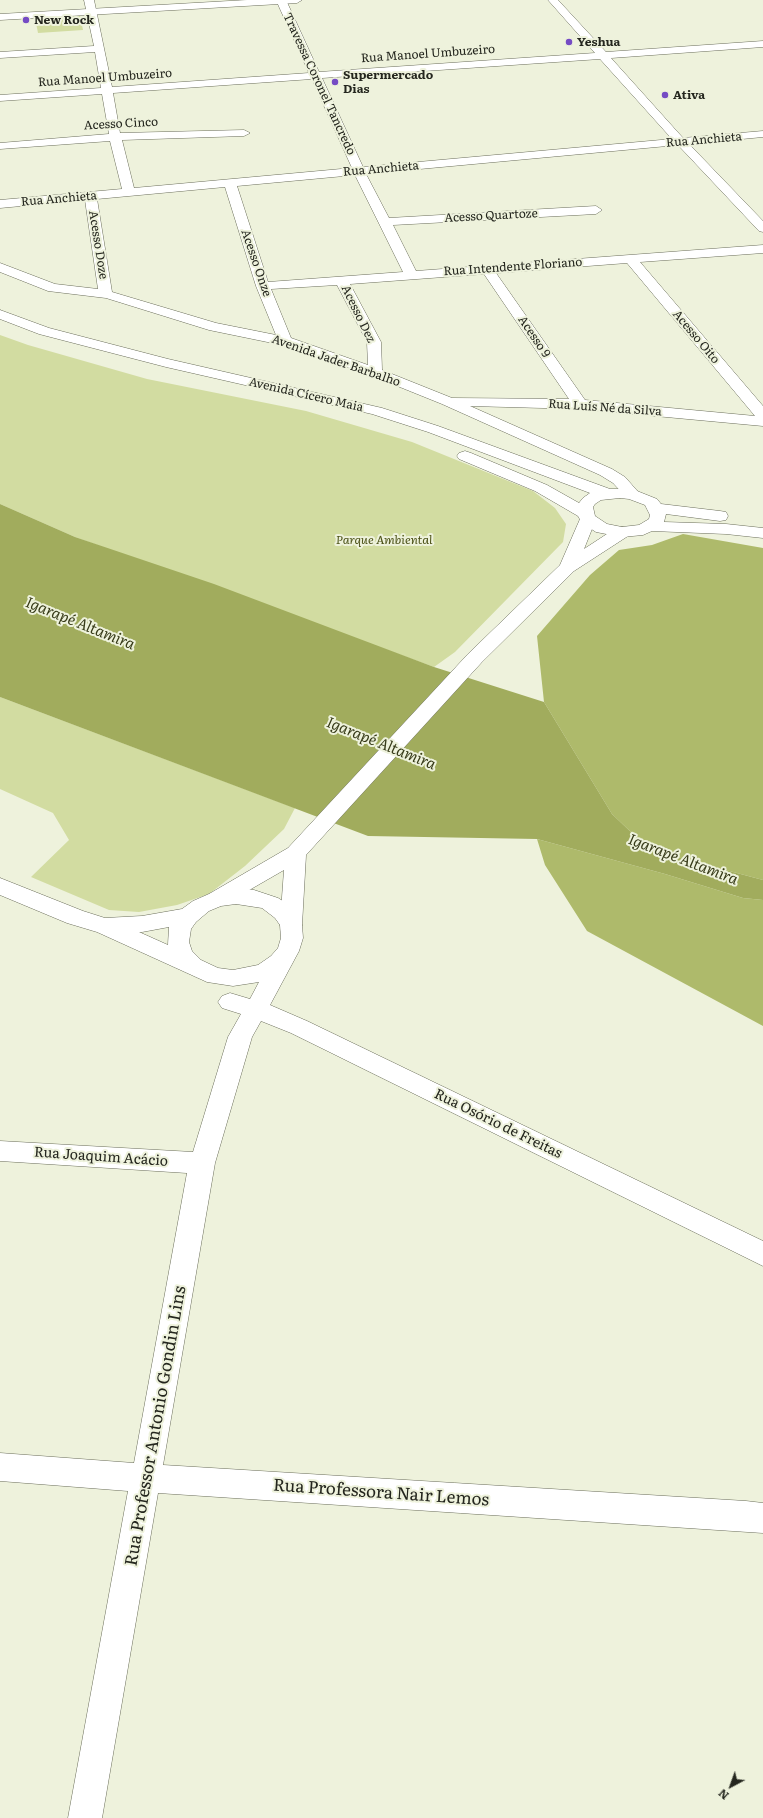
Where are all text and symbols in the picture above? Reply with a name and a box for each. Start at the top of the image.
street label: Travessa Coronel Tancredo [280,11,358,157]
place label: New Rock [34,13,94,27]
marker: New Rock [21,15,31,25]
place label: Yeshua [577,35,620,49]
marker: Yeshua [564,37,574,47]
street label: Rua Manoel Umbuzeiro [360,42,496,66]
street label: Rua Manoel Umbuzeiro [37,66,173,90]
place label: Supermercado Dias [343,68,433,96]
marker: Supermercado Dias [330,77,340,87]
place label: Ativa [673,88,705,102]
marker: Ativa [660,90,670,100]
street label: Acesso Cinco [84,115,158,133]
street label: Rua Anchieta [665,130,743,150]
street label: Rua Anchieta [342,159,420,179]
street label: Rua Anchieta [20,189,98,209]
street label: Acesso Quartoze [444,206,538,226]
street label: Acesso Doze [85,210,111,280]
street label: Acesso Onze [238,227,274,299]
street label: Rua Intendente Floriano [443,255,583,279]
street label: Acesso Dez [338,283,378,345]
street label: Acesso Oito [669,307,723,367]
street label: Acesso 9 [515,313,553,361]
street label: Avenida Jader Barbalho [270,332,402,390]
street label: Avenida Cícero Maia [247,375,365,415]
street label: Rua Luís Né da Silva [548,397,662,419]
park label: Parque Ambiental [336,533,432,547]
water label: Igarapé Altamira [23,594,137,654]
water label: Igarapé Altamira [324,714,438,774]
water label: Igarapé Altamira [626,831,740,889]
street label: Rua Osório de Freitas [431,1086,565,1162]
street label: Rua Joaquim Acácio [33,1144,169,1170]
street label: Rua Professor Antonio Gondin Lins [121,1284,191,1568]
street label: Rua Professora Nair Lemos [272,1475,490,1511]
north arrow [711,1766,751,1806]
text: N [714,1786,732,1804]

